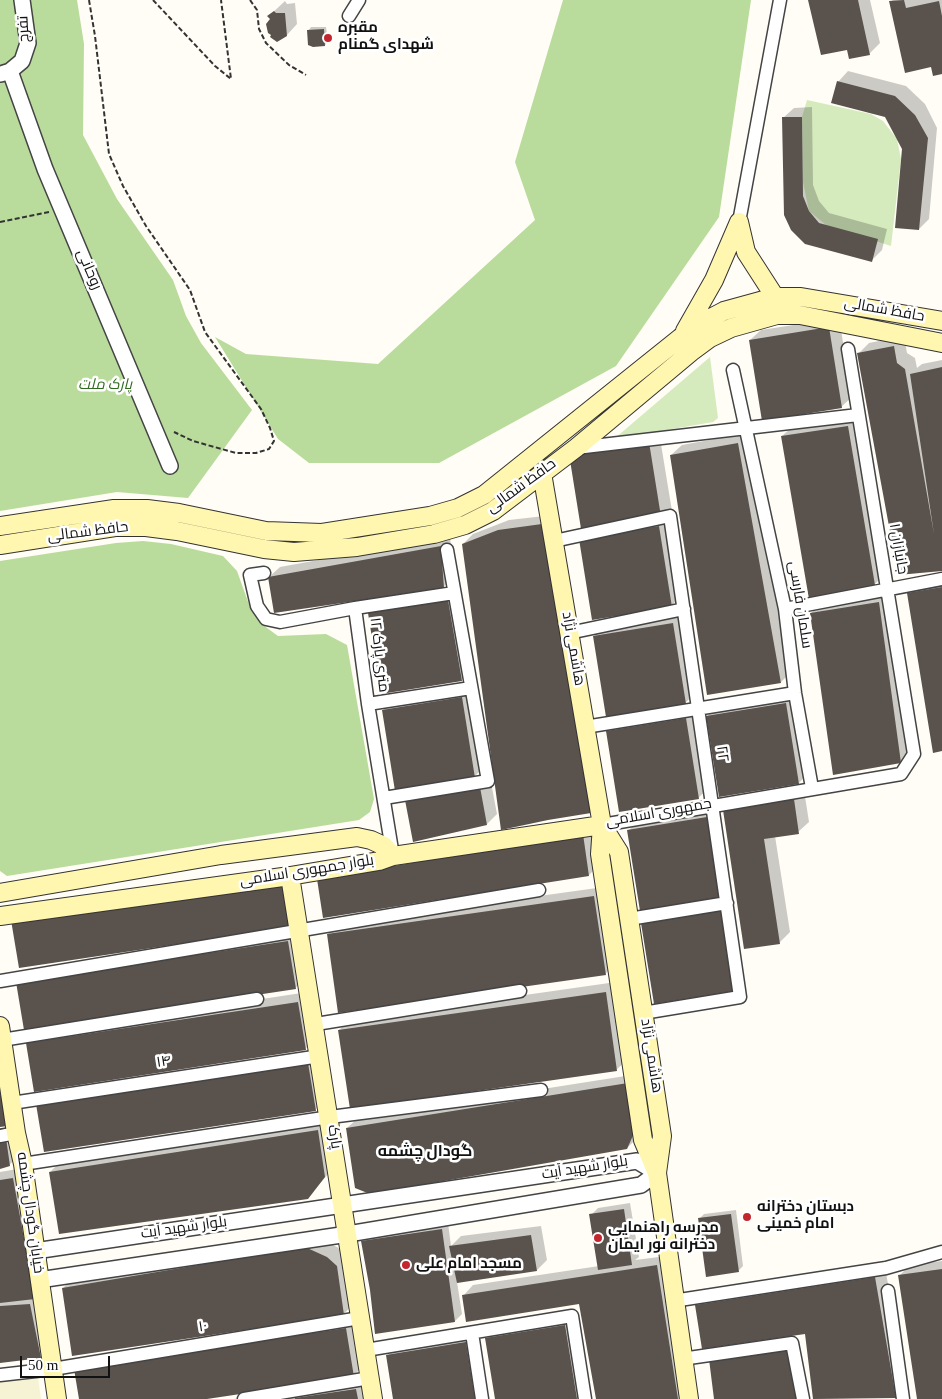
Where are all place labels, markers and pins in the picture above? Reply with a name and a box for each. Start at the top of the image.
place label: مقبره شهدای گمنام [338,20,434,55]
marker: مقبره شهدای گمنام [322,32,334,44]
place label: دبستان دخترانه امام خمینی [757,1199,854,1234]
marker: دبستان دخترانه امام خمینی [741,1211,753,1223]
place label: مدرسه راهنمایی دخترانه نور ایمان [608,1220,719,1255]
marker: مدرسه راهنمایی دخترانه نور ایمان [592,1232,604,1244]
place label: مسجد امام علی [416,1256,522,1274]
marker: مسجد امام علی [400,1259,412,1271]

